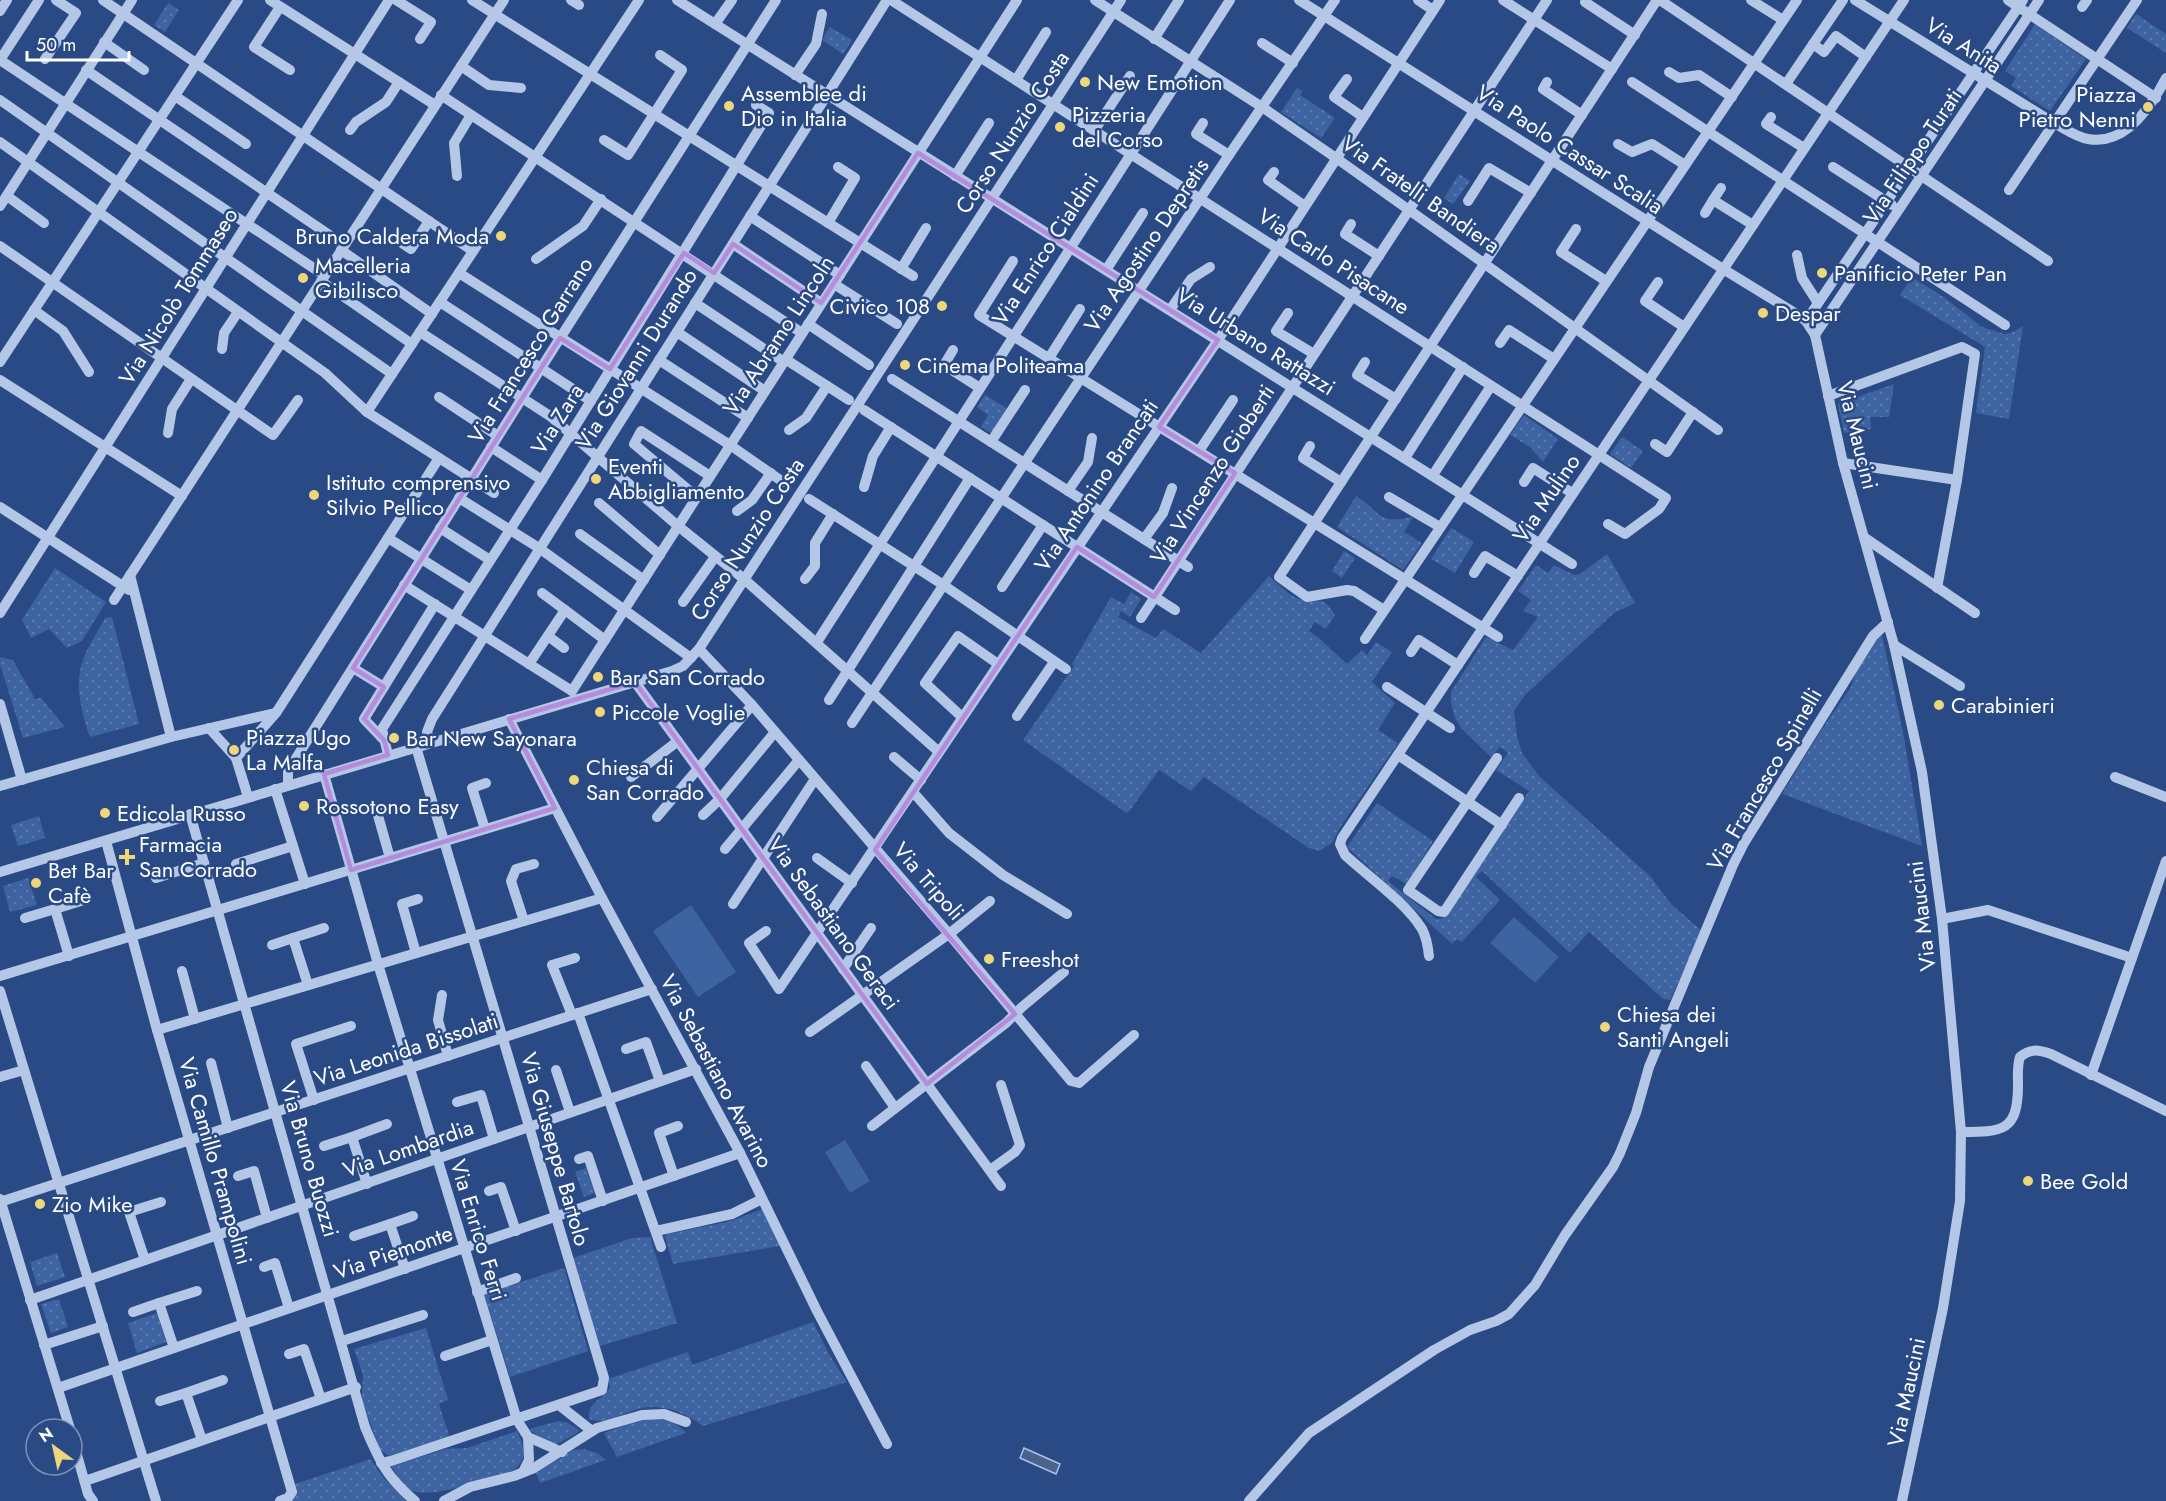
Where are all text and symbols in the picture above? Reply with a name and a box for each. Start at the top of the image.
street label: Via Anita [1919,9,2009,81]
scale bar [27,24,129,62]
text: 50 m [36,32,76,58]
street label: Corso Nunzio Costa [947,44,1077,220]
place label: New Emotion [1097,66,1222,98]
marker: New Emotion [1078,75,1092,89]
street label: Via Paolo Cassar Scalia [1470,76,1670,222]
place label: Assemblee di Dio in Italia [741,77,867,134]
place label: Piazza Pietro Nenni [2019,78,2136,135]
street label: Via Filippo Turati [1855,82,1969,230]
place label: Pizzeria del Corso [1072,98,1163,155]
marker: Assemblee di Dio in Italia [722,99,736,113]
marker: Piazza Pietro Nenni [2141,100,2155,114]
marker: Pizzeria del Corso [1053,120,1067,134]
street label: Via Fratelli Bandiera [1335,127,1507,261]
street label: Via Agostino Depretis [1076,151,1216,338]
street label: Via Enrico Cialdini [984,167,1106,331]
street label: Via Carlo Pisacane [1252,200,1416,322]
street label: Via Nicolò Tommaseo [110,201,246,391]
place label: Bruno Caldera Moda [295,220,489,252]
marker: Bruno Caldera Moda [494,229,508,243]
place label: Macelleria Gibilisco [315,249,411,306]
street label: Via Abramo Lincoln [714,249,842,421]
street label: Via Francesco Garrano [460,251,600,449]
place label: Panificio Peter Pan [1834,257,2007,289]
street label: Via Giovanni Durando [567,262,705,456]
marker: Panificio Peter Pan [1815,266,1829,280]
marker: Macelleria Gibilisco [296,271,310,285]
street label: Via Urbano Rattazzi [1170,279,1342,403]
place label: Civico 108 [830,290,930,322]
place label: Despar [1775,297,1841,329]
marker: Civico 108 [935,299,949,313]
marker: Despar [1756,306,1770,320]
place label: Cinema Politeama [917,349,1084,381]
marker: Cinema Politeama [898,358,912,372]
street label: Via Zara [523,377,591,461]
street label: Via Maucini [1829,377,1887,493]
street label: Via Vincenzo Gioberti [1142,378,1282,570]
street label: Via Antonino Brancati [1026,392,1166,578]
street label: Via Mulino [1504,447,1588,549]
place label: Eventi Abbigliamento [608,450,745,507]
street label: Corso Nunzio Costa [682,451,812,627]
place label: Istituto comprensivo Silvio Pellico [326,466,510,523]
marker: Eventi Abbigliamento [589,472,603,486]
marker: Istituto comprensivo Silvio Pellico [307,488,321,502]
place label: Bar San Corrado [610,661,765,693]
marker: Bar San Corrado [591,670,605,684]
street label: Via Francesco Spinelli [1699,682,1829,876]
place label: Carabinieri [1951,689,2055,721]
place label: Piccole Voglie [612,696,745,728]
marker: Carabinieri [1932,698,1946,712]
marker: Piccole Voglie [593,705,607,719]
place label: Piazza Ugo La Malfa [246,721,351,778]
place label: Bar New Sayonara [406,722,577,754]
marker: Bar New Sayonara [387,731,401,745]
marker: Piazza Ugo La Malfa [227,743,241,757]
place label: Chiesa di San Corrado [586,751,704,808]
marker: Chiesa di San Corrado [567,773,581,787]
place label: Rossotono Easy [316,790,459,822]
place label: Edicola Russo [117,797,246,829]
marker: Rossotono Easy [297,799,311,813]
marker: Edicola Russo [98,806,112,820]
place label: Farmacia San Corrado [139,828,257,885]
street label: Via Sebastiano Geraci [760,830,908,1016]
street label: Via Tripoli [886,835,972,927]
marker: Farmacia San Corrado [120,850,134,864]
place label: Bet Bar Cafè [48,854,114,911]
street label: Via Maucini [1898,859,1944,973]
marker: Bet Bar Cafè [29,876,43,890]
place label: Freeshot [1001,943,1080,975]
marker: Freeshot [982,952,996,966]
street label: Via Sebastiano Avarino [652,969,782,1173]
place label: Chiesa dei Santi Angeli [1617,998,1730,1055]
street label: Via Leonida Bissolati [310,1004,502,1094]
marker: Chiesa dei Santi Angeli [1598,1020,1612,1034]
street label: Via Giuseppe Bartolo [513,1049,599,1249]
street label: Via Camillo Prampolini [171,1054,261,1268]
street label: Via Bruno Buozzi [272,1077,348,1241]
street label: Via Lombardia [338,1111,478,1185]
street label: Via Enrico Ferri [442,1156,516,1304]
place label: Bee Gold [2040,1165,2128,1197]
marker: Bee Gold [2021,1174,2035,1188]
place label: Zio Mike [52,1188,133,1220]
marker: Zio Mike [33,1197,47,1211]
street label: Via Piemonte [329,1217,457,1287]
street label: Via Maucini [1879,1334,1933,1450]
north arrow [24,1417,84,1477]
text: N [35,1422,58,1448]

